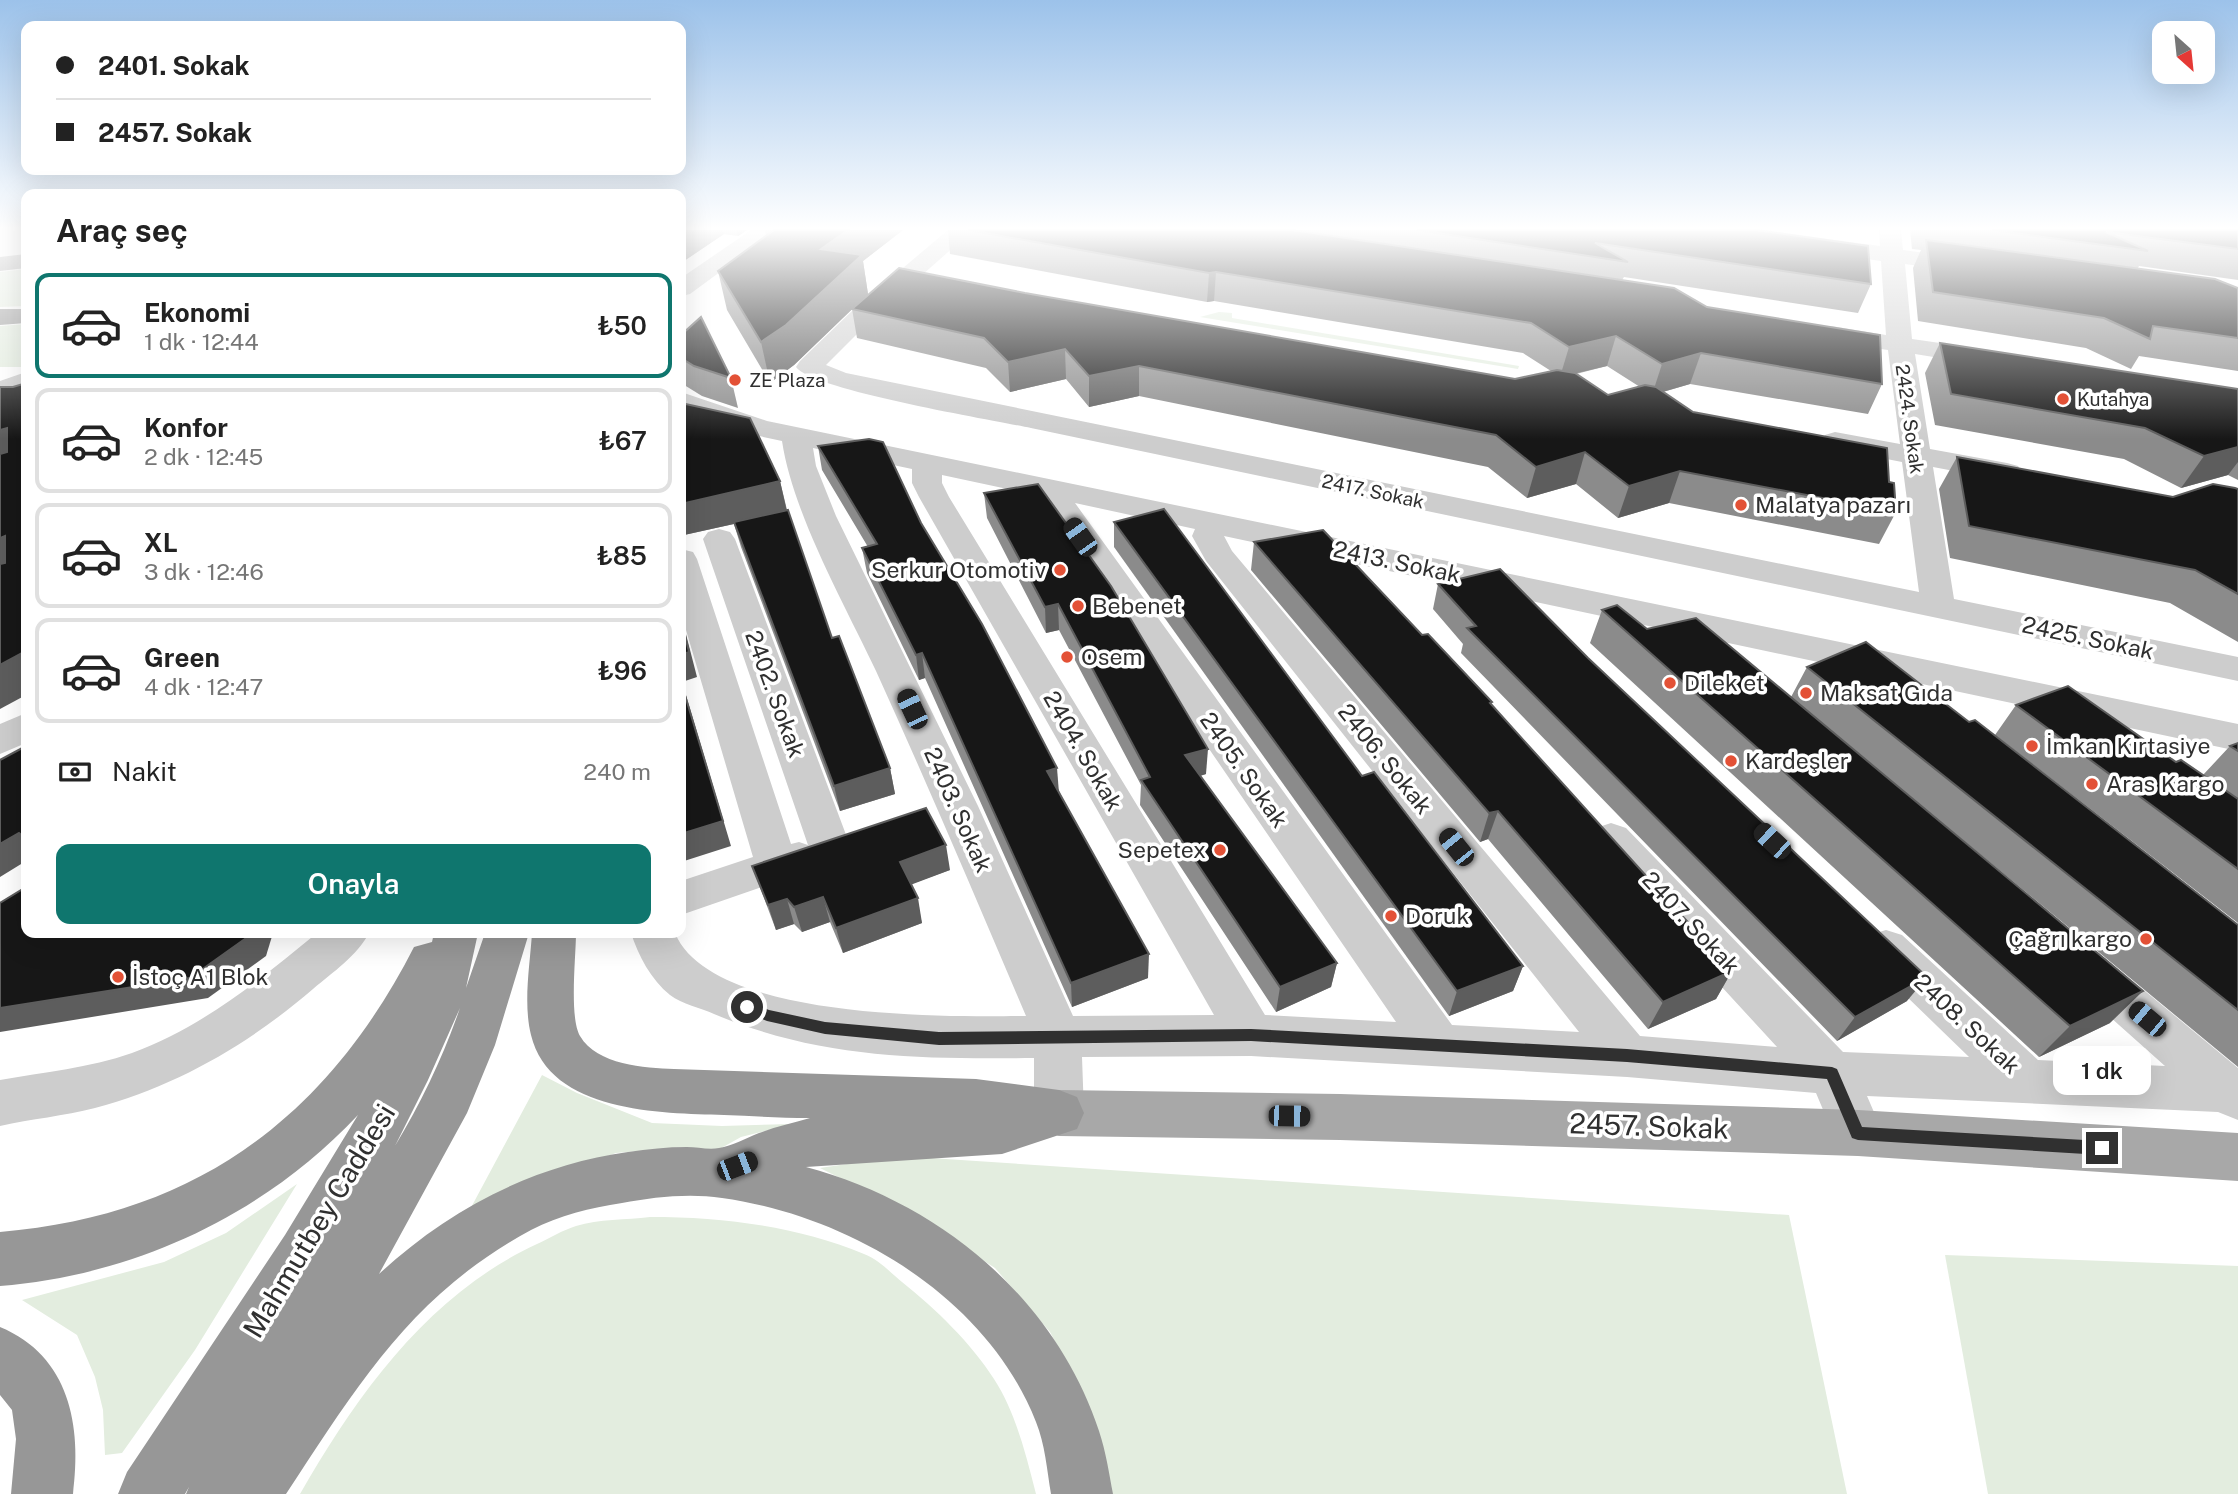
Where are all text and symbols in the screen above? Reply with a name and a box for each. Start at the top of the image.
north arrow [2152,21,2216,84]
map controls [2152,21,2215,84]
text: 2401. Sokak [98,50,249,81]
text: 2457. Sokak [98,117,252,148]
text: Araç seç [56,212,188,249]
icon: car [60,294,123,357]
text: Ekonomi [144,297,250,328]
text: ₺50 [597,310,647,341]
text: 1 dk · 12:44 [144,328,259,355]
street label: 2424. Sokak [1891,363,1929,476]
place label: ZE Plaza [749,369,825,391]
marker: ZE Plaza [727,372,743,388]
place label: Kutahya [2077,388,2149,410]
marker: Kutahya [2055,391,2071,407]
icon: car [60,409,123,472]
text: Konfor [144,412,228,443]
text: ₺67 [599,425,647,456]
text: 2 dk · 12:45 [144,443,263,470]
street label: 2417. Sokak [1320,469,1426,513]
place label: Malatya pazarı [1755,491,1911,518]
marker: Malatya pazarı [1733,497,1749,513]
car [1060,514,1101,560]
icon: car [60,524,123,587]
text: XL [144,527,178,558]
street label: 2413. Sokak [1331,535,1463,588]
text: ₺85 [597,540,647,571]
place label: Serkur Otomotiv [871,556,1046,583]
text: 3 dk · 12:46 [144,558,264,585]
marker: Serkur Otomotiv [1052,562,1068,578]
place label: Bebenet [1092,592,1182,619]
marker: Bebenet [1070,598,1086,614]
street label: 2425. Sokak [2020,610,2156,665]
street label: 2402. Sokak [740,627,811,761]
icon: car [60,639,123,702]
text: Green [144,642,220,673]
place label: Osem [1081,643,1142,670]
marker: Osem [1059,649,1075,665]
text: ₺96 [598,655,647,686]
place label: Dilek et [1684,669,1765,696]
text: 4 dk · 12:47 [144,673,263,700]
marker: Dilek et [1662,675,1678,691]
place label: Maksat Gıda [1820,679,1953,706]
marker: Maksat Gıda [1798,685,1814,701]
car [894,686,931,732]
street label: 2404. Sokak [1038,686,1129,816]
street label: 2406. Sokak [1333,698,1438,819]
street label: 2405. Sokak [1195,707,1294,832]
place label: İmkan Kırtasiye [2046,732,2210,759]
marker: İmkan Kırtasiye [2024,738,2040,754]
street label: 2403. Sokak [919,743,998,877]
place label: Kardeşler [1745,747,1849,774]
icon: cash [56,753,94,791]
marker: Kardeşler [1723,753,1739,769]
text: Nakit [112,756,177,787]
text: 240 m [583,758,651,785]
place label: Aras Kargo [2106,770,2224,797]
marker: Aras Kargo [2084,776,2100,792]
car [1750,819,1795,863]
car [1435,824,1478,870]
place label: Sepetex [1118,836,1206,863]
marker: Sepetex [1212,842,1228,858]
button: Onayla [56,844,651,924]
street label: 2407. Sokak [1637,866,1746,980]
place label: Doruk [1405,902,1469,929]
marker: Doruk [1383,908,1399,924]
place label: Çağrı kargo [2008,925,2132,952]
marker: Çağrı kargo [2138,931,2154,947]
place label: İstoç A1 Blok [132,963,269,990]
street label: 2408. Sokak [1909,968,2026,1079]
marker: İstoç A1 Blok [110,969,126,985]
route start [731,991,763,1023]
car [2125,997,2170,1041]
callout: 1 dk [2053,1046,2151,1096]
text: 1 dk [2081,1057,2123,1084]
street label: Mahmutbey Caddesi [236,1098,401,1343]
car [1268,1105,1311,1127]
street label: 2457. Sokak [1569,1106,1729,1145]
route end [2086,1132,2118,1164]
car [714,1149,761,1183]

